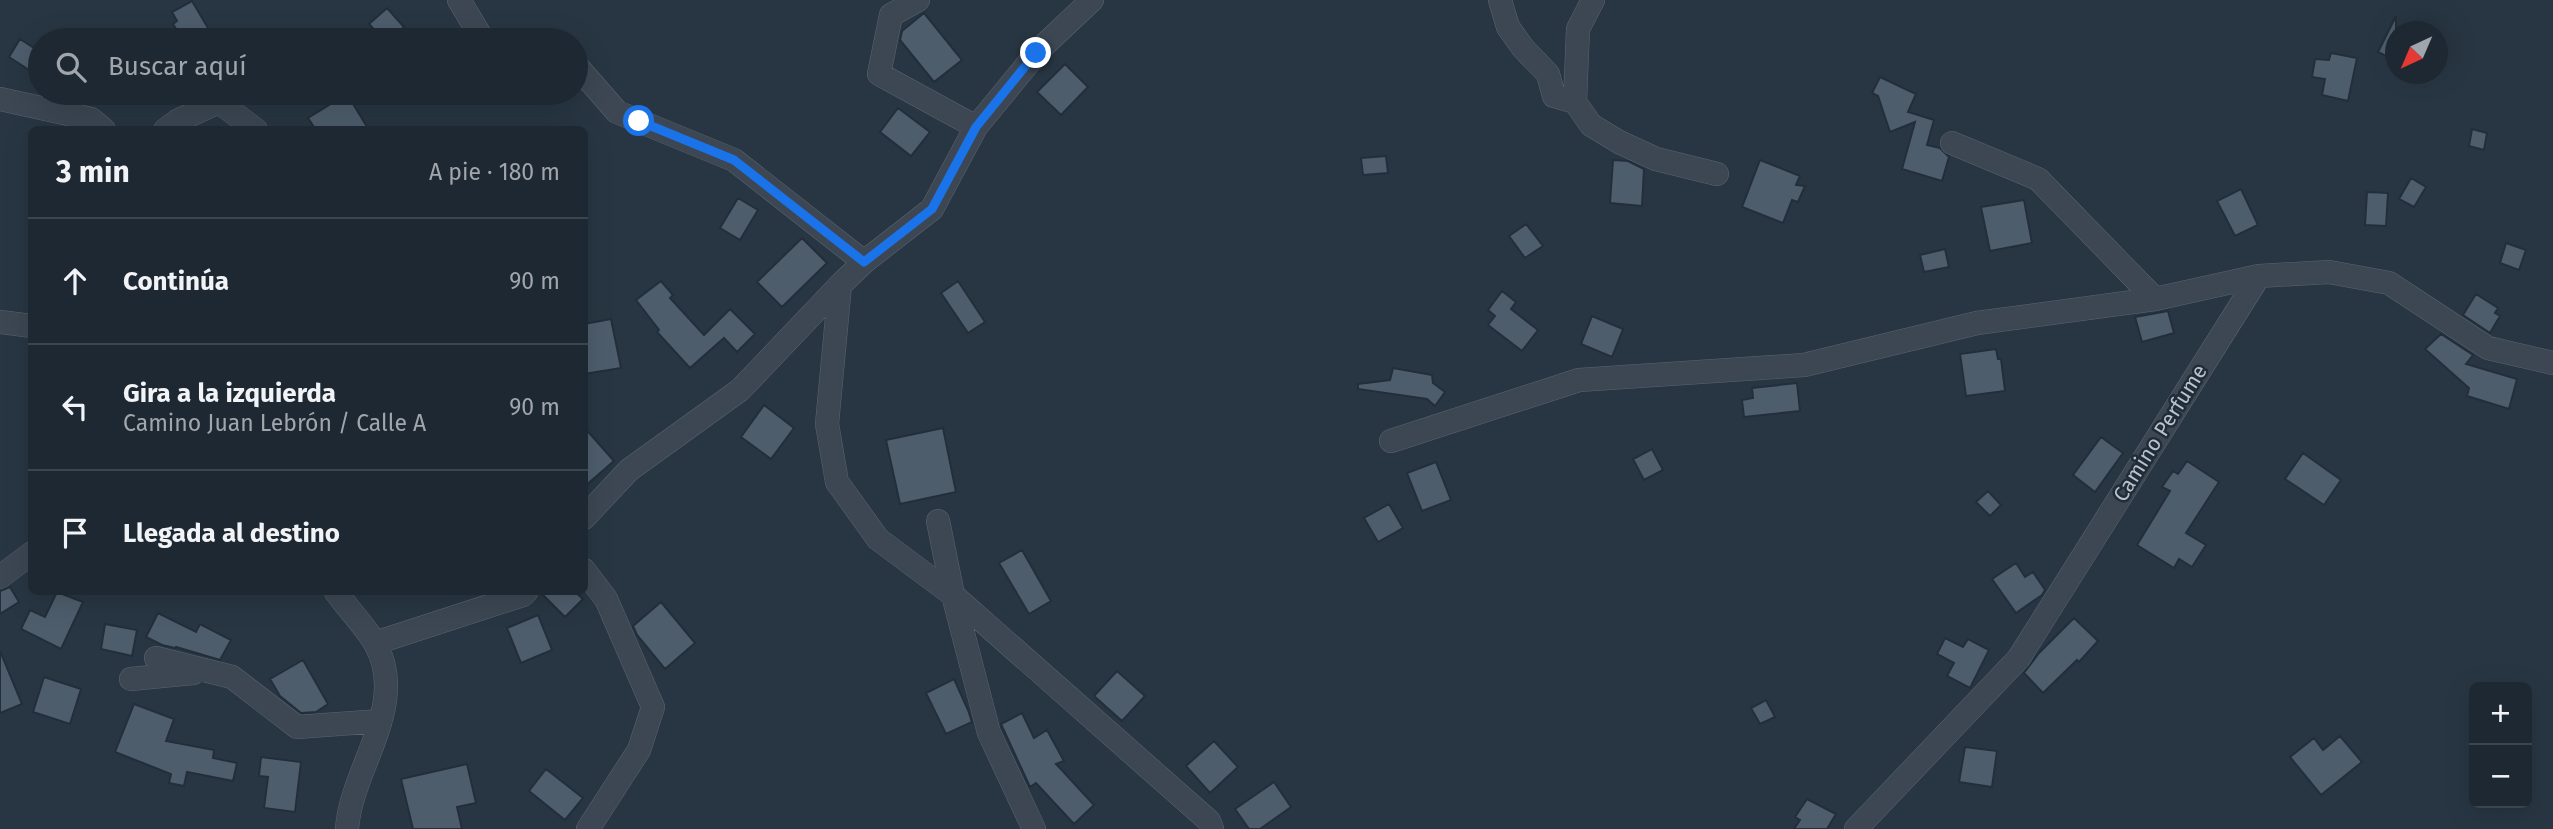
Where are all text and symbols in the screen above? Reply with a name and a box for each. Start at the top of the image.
north arrow [2385,21,2448,84]
search box [28,28,588,105]
route end [1020,37,1051,68]
icon: search [52,48,90,86]
text: Buscar aquí [108,51,246,82]
route start [623,105,654,136]
text: 3 min [56,154,130,190]
text: A pie · 180 m [429,158,560,186]
icon: ahead [56,262,94,300]
text: Continúa [123,266,229,297]
text: 90 m [509,267,560,295]
street label: Camino Perfume [2107,360,2213,506]
text: Gira a la izquierda [123,378,336,409]
icon: left [56,388,94,426]
text: 90 m [509,393,560,421]
text: Camino Juan Lebrón / Calle A [123,409,426,437]
icon: arrive [56,514,94,552]
text: Llegada al destino [123,518,340,549]
map controls [2469,682,2532,808]
button: + [2469,682,2532,745]
button: − [2469,745,2532,808]

